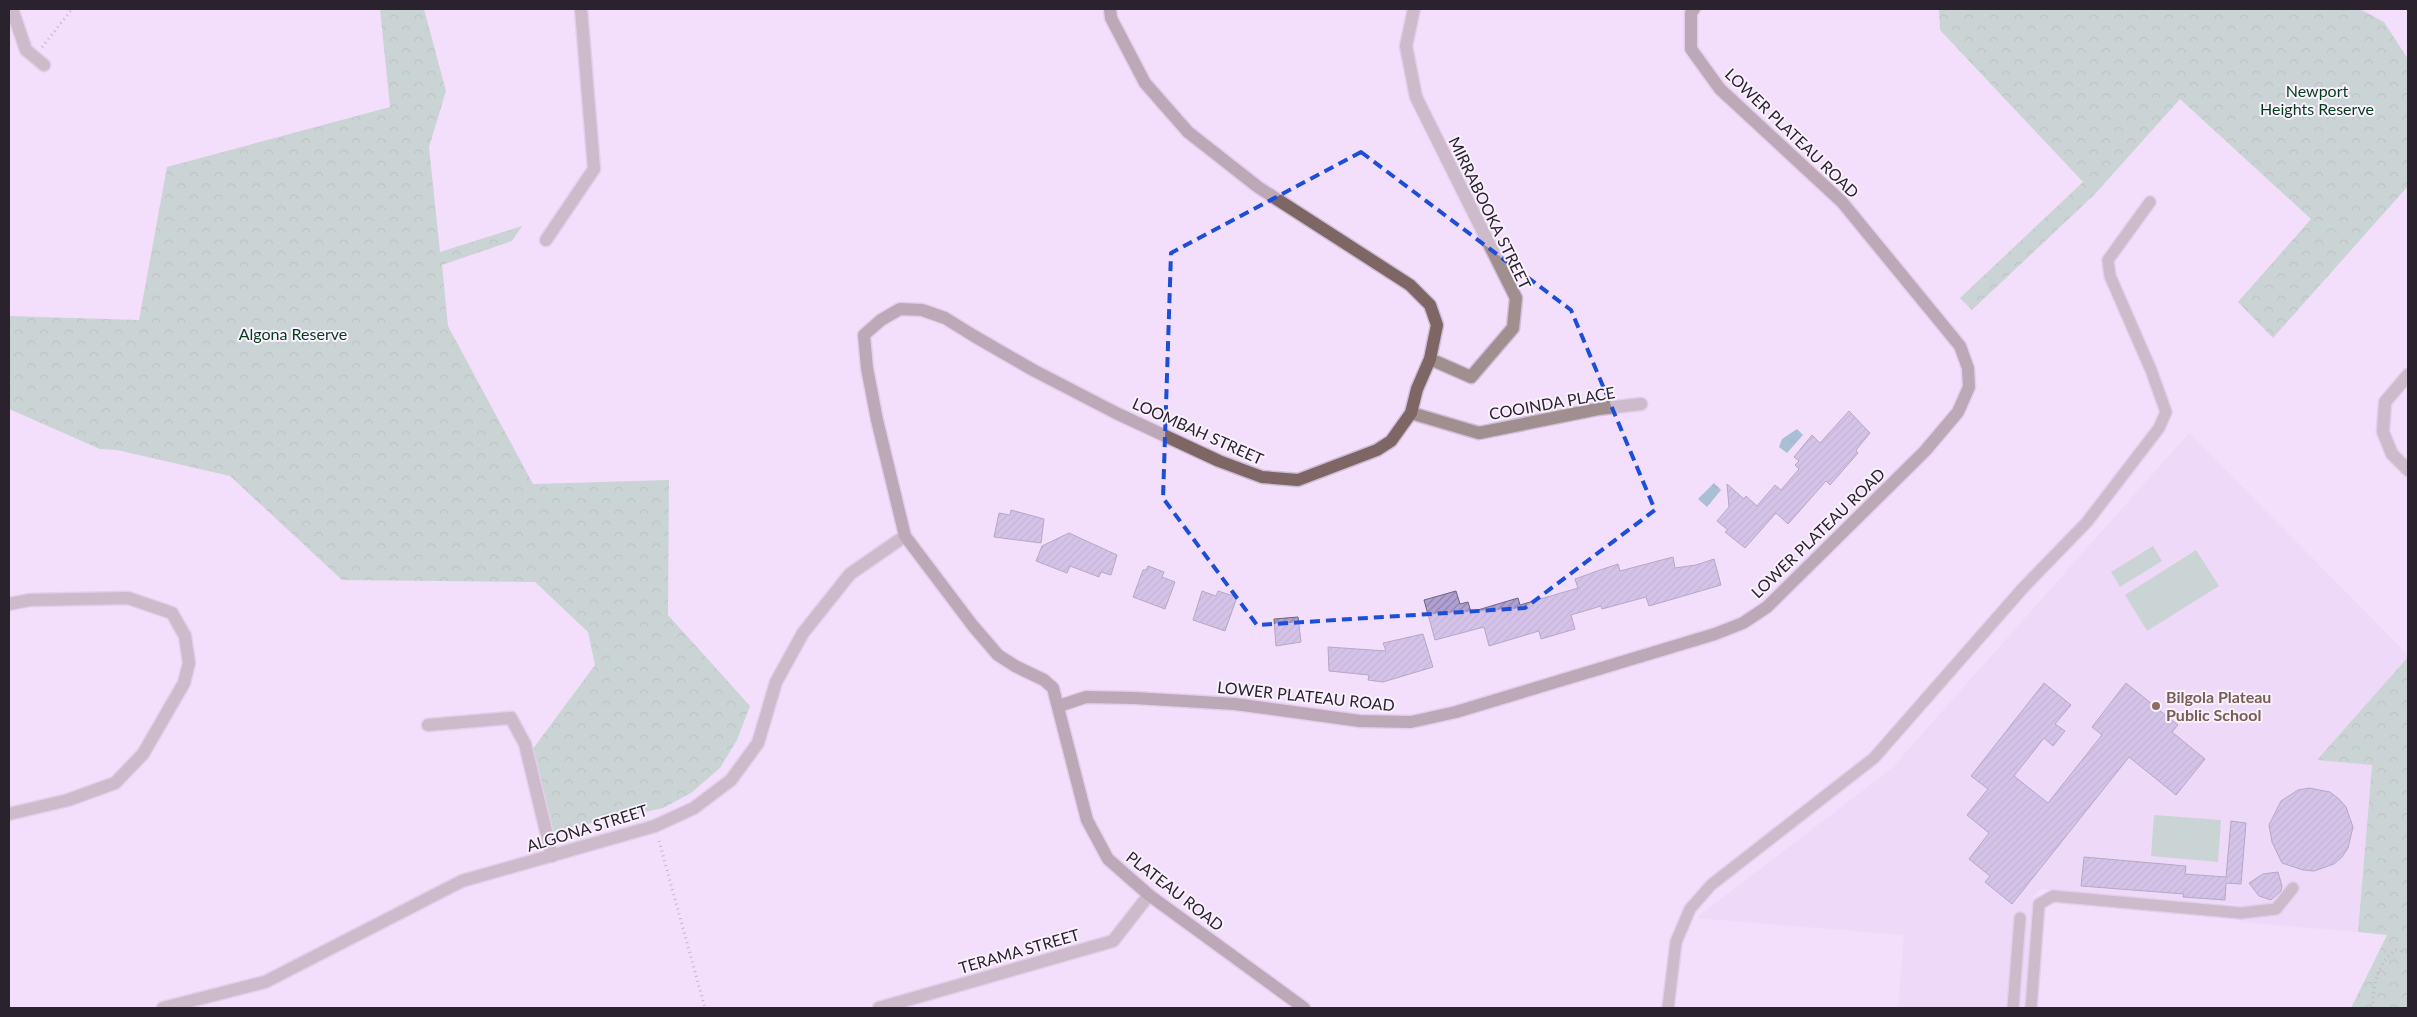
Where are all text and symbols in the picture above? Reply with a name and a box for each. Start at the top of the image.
street label: LOWER PLATEAU ROAD [1722,64,1863,201]
park label: Newport Heights Reserve [2260,81,2374,118]
street label: MIRRABOOKA STREET [1445,133,1536,293]
park label: Algona Reserve [239,324,347,343]
street label: COOINDA PLACE [1488,382,1616,423]
street label: LOOMBAH STREET [1130,393,1267,468]
street label: LOWER PLATEAU ROAD [1747,464,1888,601]
street label: LOWER PLATEAU ROAD [1216,677,1396,714]
place label: Bilgola Plateau Public School [2166,687,2271,724]
marker: Bilgola Plateau Public School [2150,700,2162,712]
street label: ALGONA STREET [524,800,650,855]
street label: PLATEAU ROAD [1123,847,1228,934]
street label: TERAMA STREET [956,924,1082,977]

